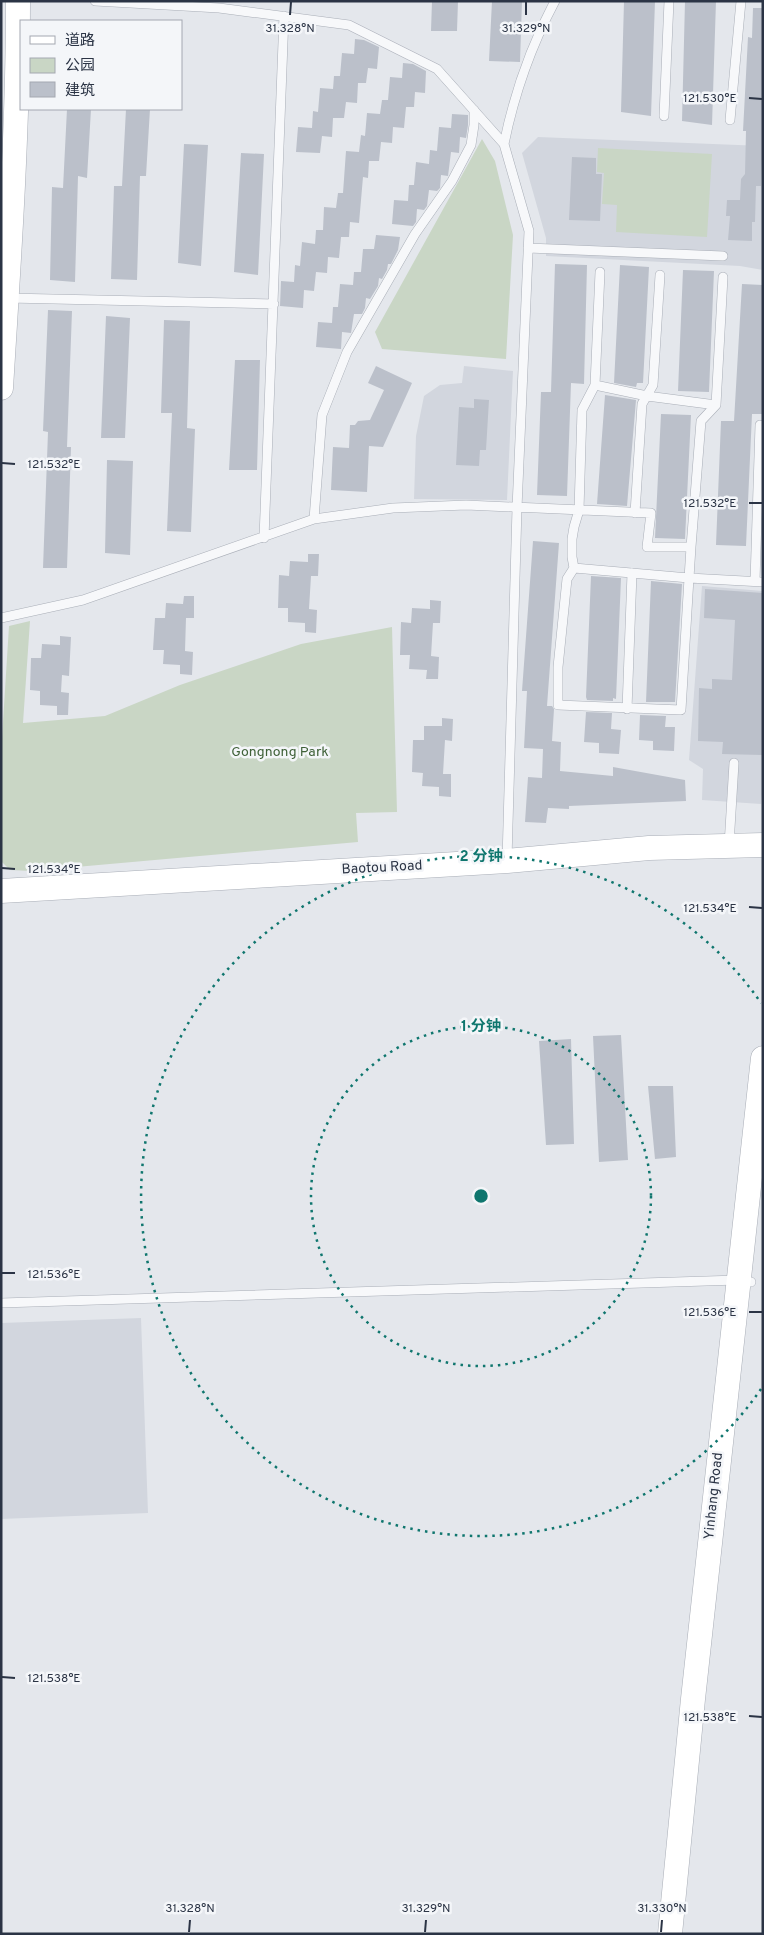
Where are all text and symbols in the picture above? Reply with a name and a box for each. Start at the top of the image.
legend [20,20,182,110]
text: 31.328°N [265,21,315,37]
text: 31.329°N [501,21,551,37]
text: 道路 [65,32,95,51]
text: 公园 [65,57,95,76]
text: 建筑 [65,82,95,101]
text: 121.530°E [683,91,737,107]
text: 121.532°E [28,457,80,473]
text: 121.532°E [684,496,736,512]
park label: Gongnong Park [231,744,329,761]
text: 2 分钟 [460,848,502,867]
street label: Baotou Road [341,857,423,879]
text: 121.534°E [27,862,81,878]
text: 121.534°E [683,901,737,917]
text: 1 分钟 [461,1018,501,1037]
centre of rings [472,1187,490,1205]
text: 121.536°E [28,1267,80,1283]
text: 121.536°E [684,1305,736,1321]
street label: Yinhang Road [701,1452,727,1540]
text: 121.538°E [27,1671,81,1687]
text: 121.538°E [683,1710,737,1726]
text: 31.328°N [165,1901,215,1917]
text: 31.329°N [401,1901,451,1917]
text: 31.330°N [637,1901,687,1917]

